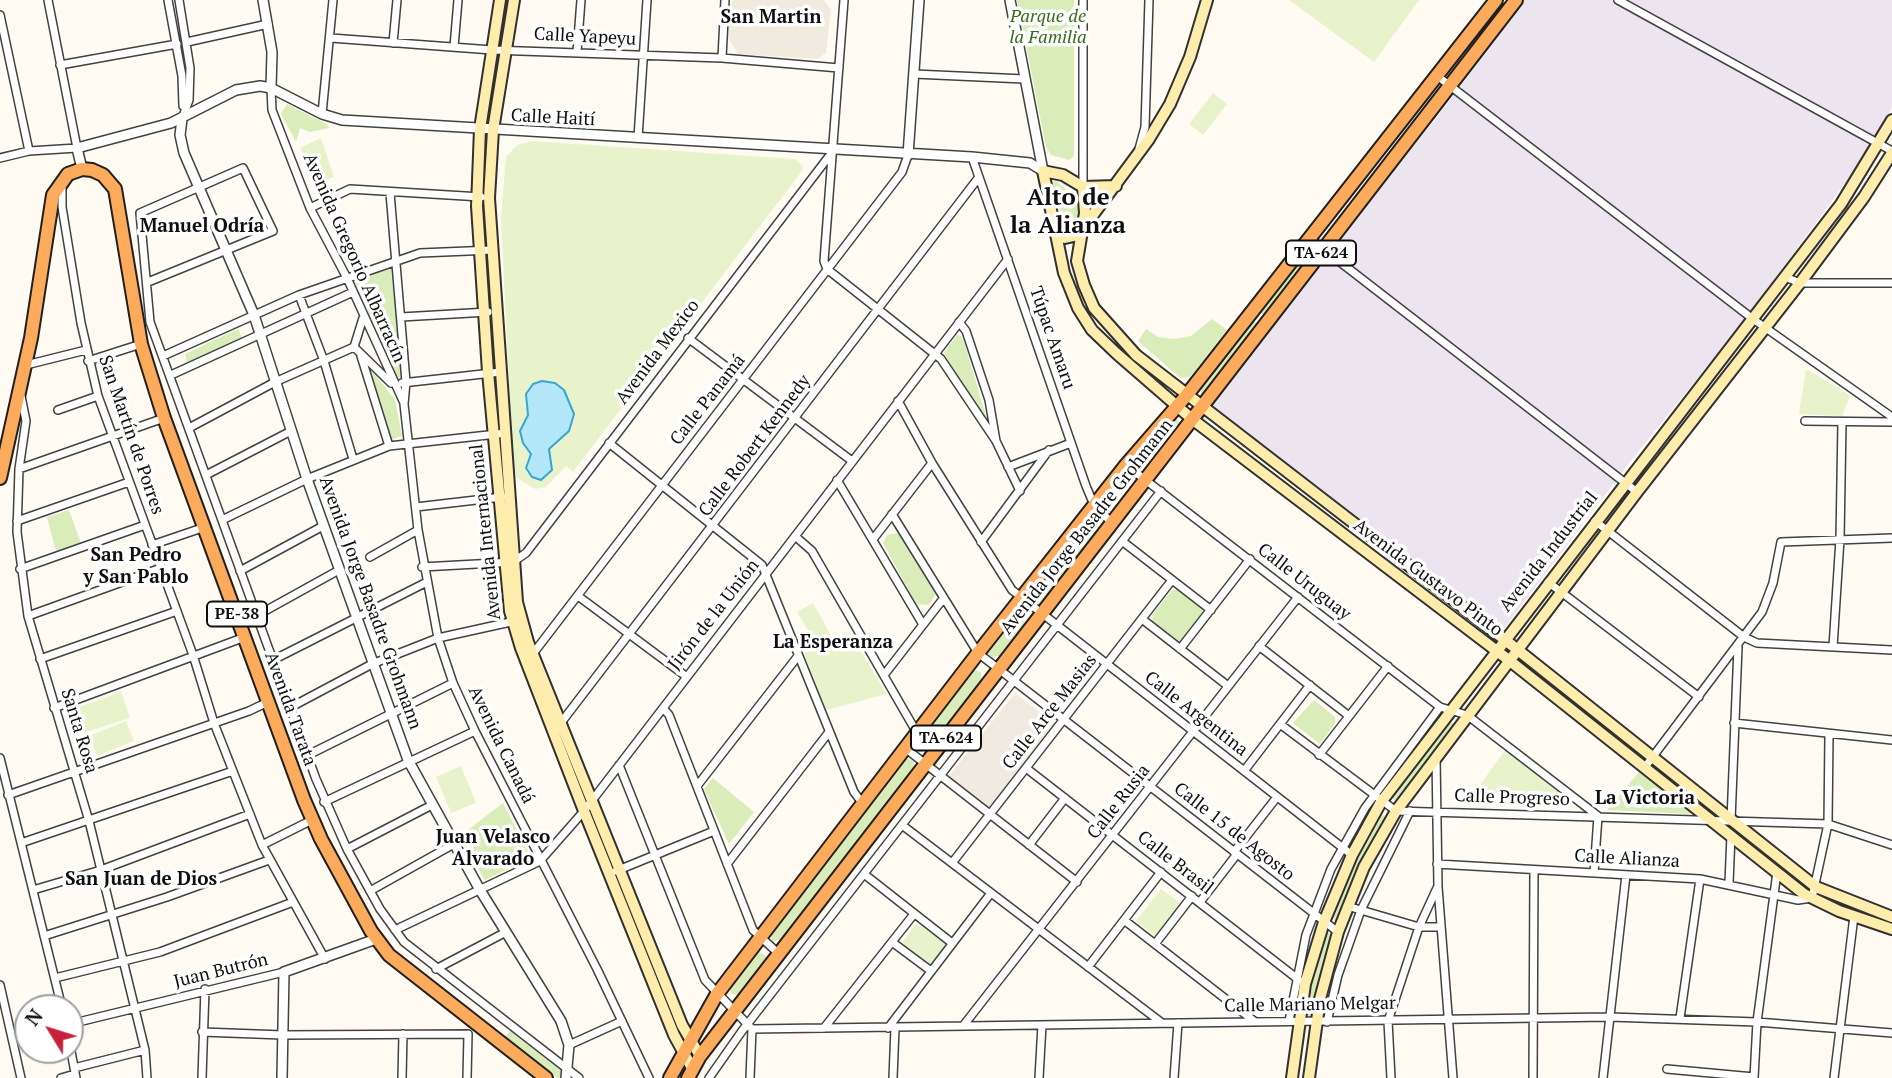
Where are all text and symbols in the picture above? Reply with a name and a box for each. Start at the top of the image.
park label: Parque de la Familia [1009,6,1087,48]
district label: San Martin [720,7,822,29]
street label: Calle Yapeyu [533,24,637,50]
street label: Calle Haití [510,105,596,131]
street label: Avenida Gregorio Albarracín [298,150,410,366]
district label: Alto de la Alianza [1010,184,1126,240]
district label: Manuel Odría [140,216,264,238]
road number: TA-624 [1286,241,1356,266]
street label: Túpac Amaru [1024,284,1080,392]
street label: Avenida Mexico [612,295,704,409]
street label: Calle Panamá [666,350,750,450]
street label: San Martín de Porres [94,353,168,517]
street label: Calle Robert Kennedy [695,371,815,521]
street label: Avenida Jorge Basadre Grohmann [996,415,1178,639]
street label: Avenida Internacional [466,443,506,621]
street label: Avenida Jorge Basadre Grohmann [314,474,426,732]
street label: Avenida Industrial [1495,487,1603,617]
street label: Avenida Gustavo Pinto [1349,515,1507,641]
street label: Calle Uruguay [1253,539,1355,625]
district label: San Pedro y San Pablo [83,545,189,589]
street label: Jirón de la Unión [664,555,764,675]
road number: PE-38 [207,601,267,626]
district label: La Esperanza [773,632,893,654]
street label: Avenida Tarata [259,649,321,769]
street label: Calle Arce Masias [998,650,1102,774]
street label: Calle Argentina [1140,667,1252,761]
street label: Avenida Canadá [463,683,539,807]
street label: Santa Rosa [56,686,102,776]
road number: TA-624 [911,726,981,750]
street label: Calle Rusia [1083,760,1155,844]
street label: Calle 15 de Agosto [1169,778,1299,886]
street label: Calle Progreso [1454,785,1570,811]
district label: La Victoria [1595,788,1695,810]
district label: Juan Velasco Alvarado [436,827,550,871]
street label: Calle Brasil [1133,827,1217,899]
street label: Calle Alianza [1574,845,1680,873]
district label: San Juan de Dios [65,869,217,891]
street label: Juan Butrón [172,949,270,993]
street label: Calle Mariano Melgar [1224,993,1396,1017]
north arrow [14,994,84,1064]
text: N [19,1004,48,1030]

